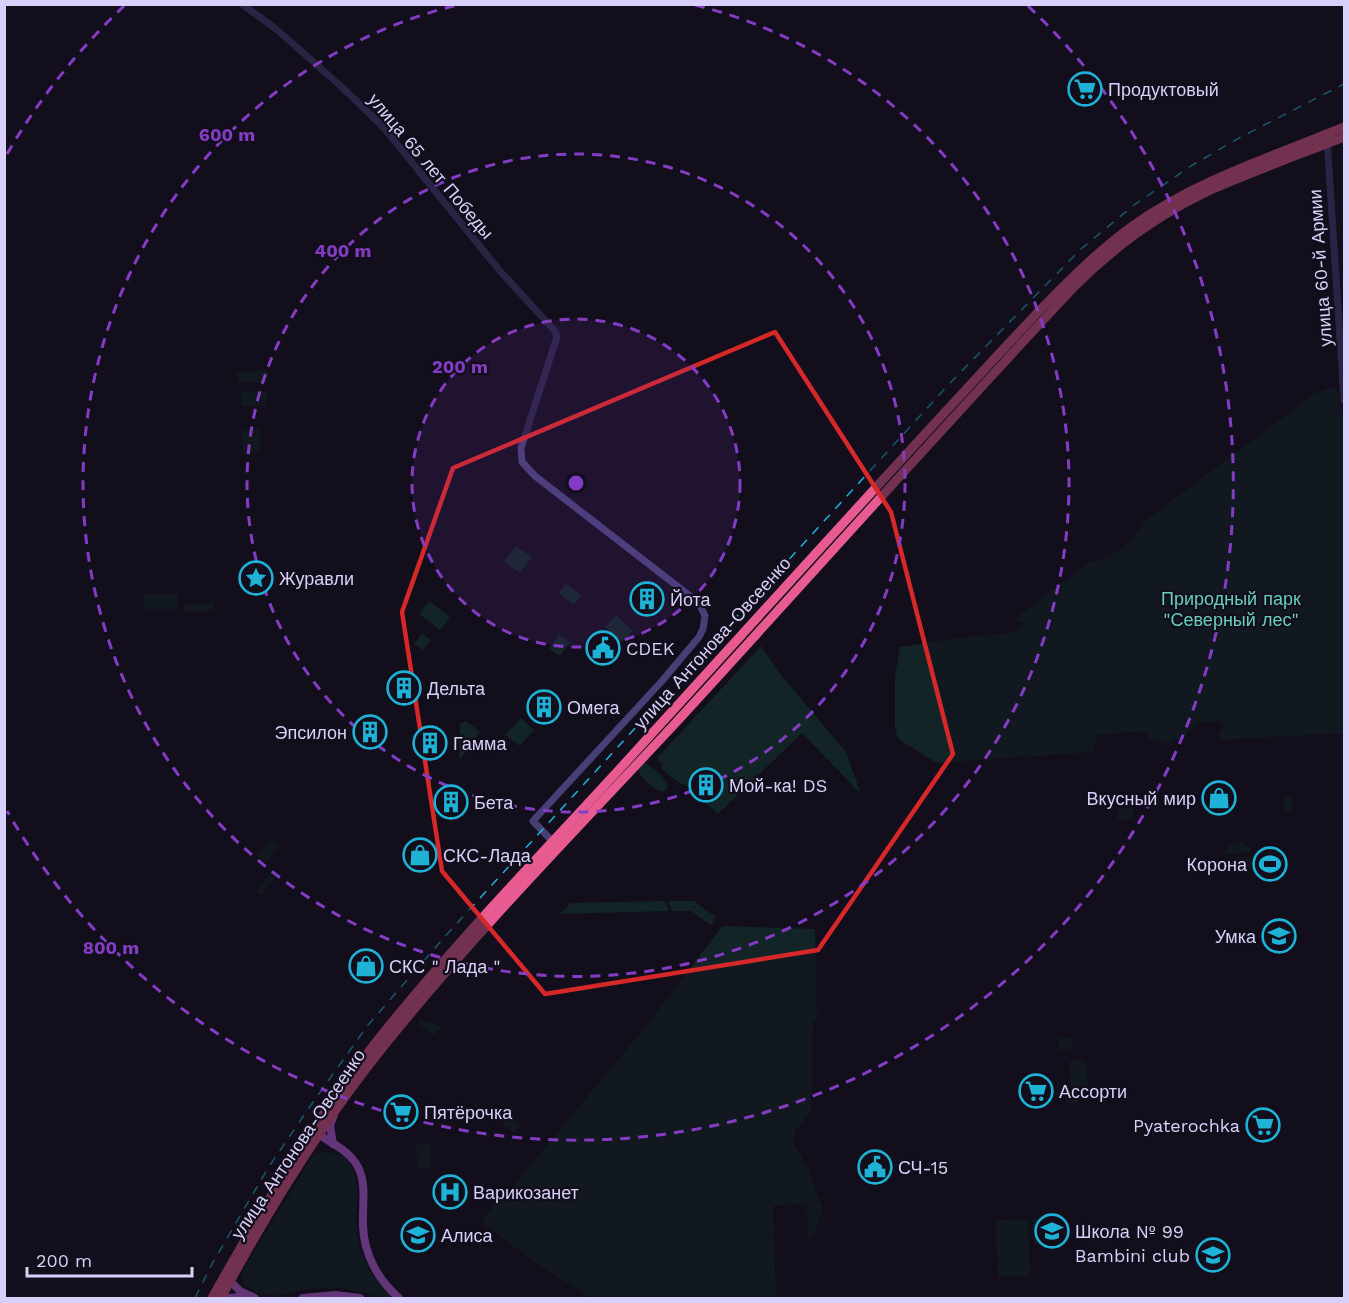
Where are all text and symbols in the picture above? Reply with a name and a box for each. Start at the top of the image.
supermarket icon: Продуктовый [1067,71,1103,107]
place label: Продуктовый [1108,79,1219,100]
street label: улица 65 лет Победы [364,89,498,243]
text: 600 m [199,124,255,145]
street label: улица 60-й Армии [1304,189,1336,347]
text: 400 m [315,240,371,261]
text: 200 m [432,356,488,377]
centre of rings [566,473,586,493]
street label: улица Антонова-Овсеенко [629,553,795,733]
place icon: Журавли [238,560,274,596]
place label: Журавли [279,568,354,589]
building icon: Йота [629,581,665,617]
park label: Природный парк "Северный лес" [1161,588,1301,630]
place label: Йота [670,589,712,610]
public building icon: CDEK [585,630,621,666]
place label: CDEK [626,638,675,659]
building icon: Дельта [386,670,422,706]
place label: Дельта [427,678,486,699]
building icon: Омега [526,689,562,725]
place label: Омега [567,697,621,718]
building icon: Эпсилон [352,714,388,750]
place label: Эпсилон [275,722,347,743]
building icon: Гамма [412,725,448,761]
place label: Гамма [453,733,507,754]
building icon: Мой-ка! DS [688,767,724,803]
place label: Мой-ка! DS [729,775,827,796]
shop icon: Вкусный мир [1201,780,1237,816]
building icon: Бета [433,784,469,820]
place label: Вкусный мир [1087,788,1196,809]
place label: Бета [474,792,514,813]
shop icon: СКС-Лада [402,837,438,873]
place label: СКС-Лада [443,845,532,866]
sports icon: Корона [1252,846,1288,882]
place label: Корона [1187,854,1248,875]
school or university icon: Умка [1261,918,1297,954]
place label: Умка [1215,926,1257,947]
text: 800 m [83,937,139,958]
shop icon: СКС " Лада " [348,948,384,984]
place label: СКС " Лада " [389,956,501,977]
street label: улица Антонова-Овсеенко [227,1045,369,1243]
supermarket icon: Ассорти [1018,1073,1054,1109]
place label: Ассорти [1059,1081,1127,1102]
supermarket icon: Пятёрочка [383,1094,419,1130]
place label: Пятёрочка [424,1102,513,1123]
supermarket icon: Pyaterochka [1245,1107,1281,1143]
place label: Pyaterochka [1133,1115,1240,1136]
public building icon: СЧ-15 [857,1149,893,1185]
place label: СЧ-15 [898,1157,948,1178]
hospital icon: Варикозанет [432,1174,468,1210]
place label: Варикозанет [473,1182,579,1203]
school or university icon: Школа № 99 [1034,1213,1070,1249]
school or university icon: Алиса [400,1217,436,1253]
place label: Школа № 99 [1075,1221,1184,1242]
place label: Алиса [441,1225,494,1246]
school or university icon: Bambini club [1195,1237,1231,1273]
scale bar [27,1240,192,1278]
place label: Bambini club [1075,1245,1190,1266]
text: 200 m [36,1250,92,1271]

